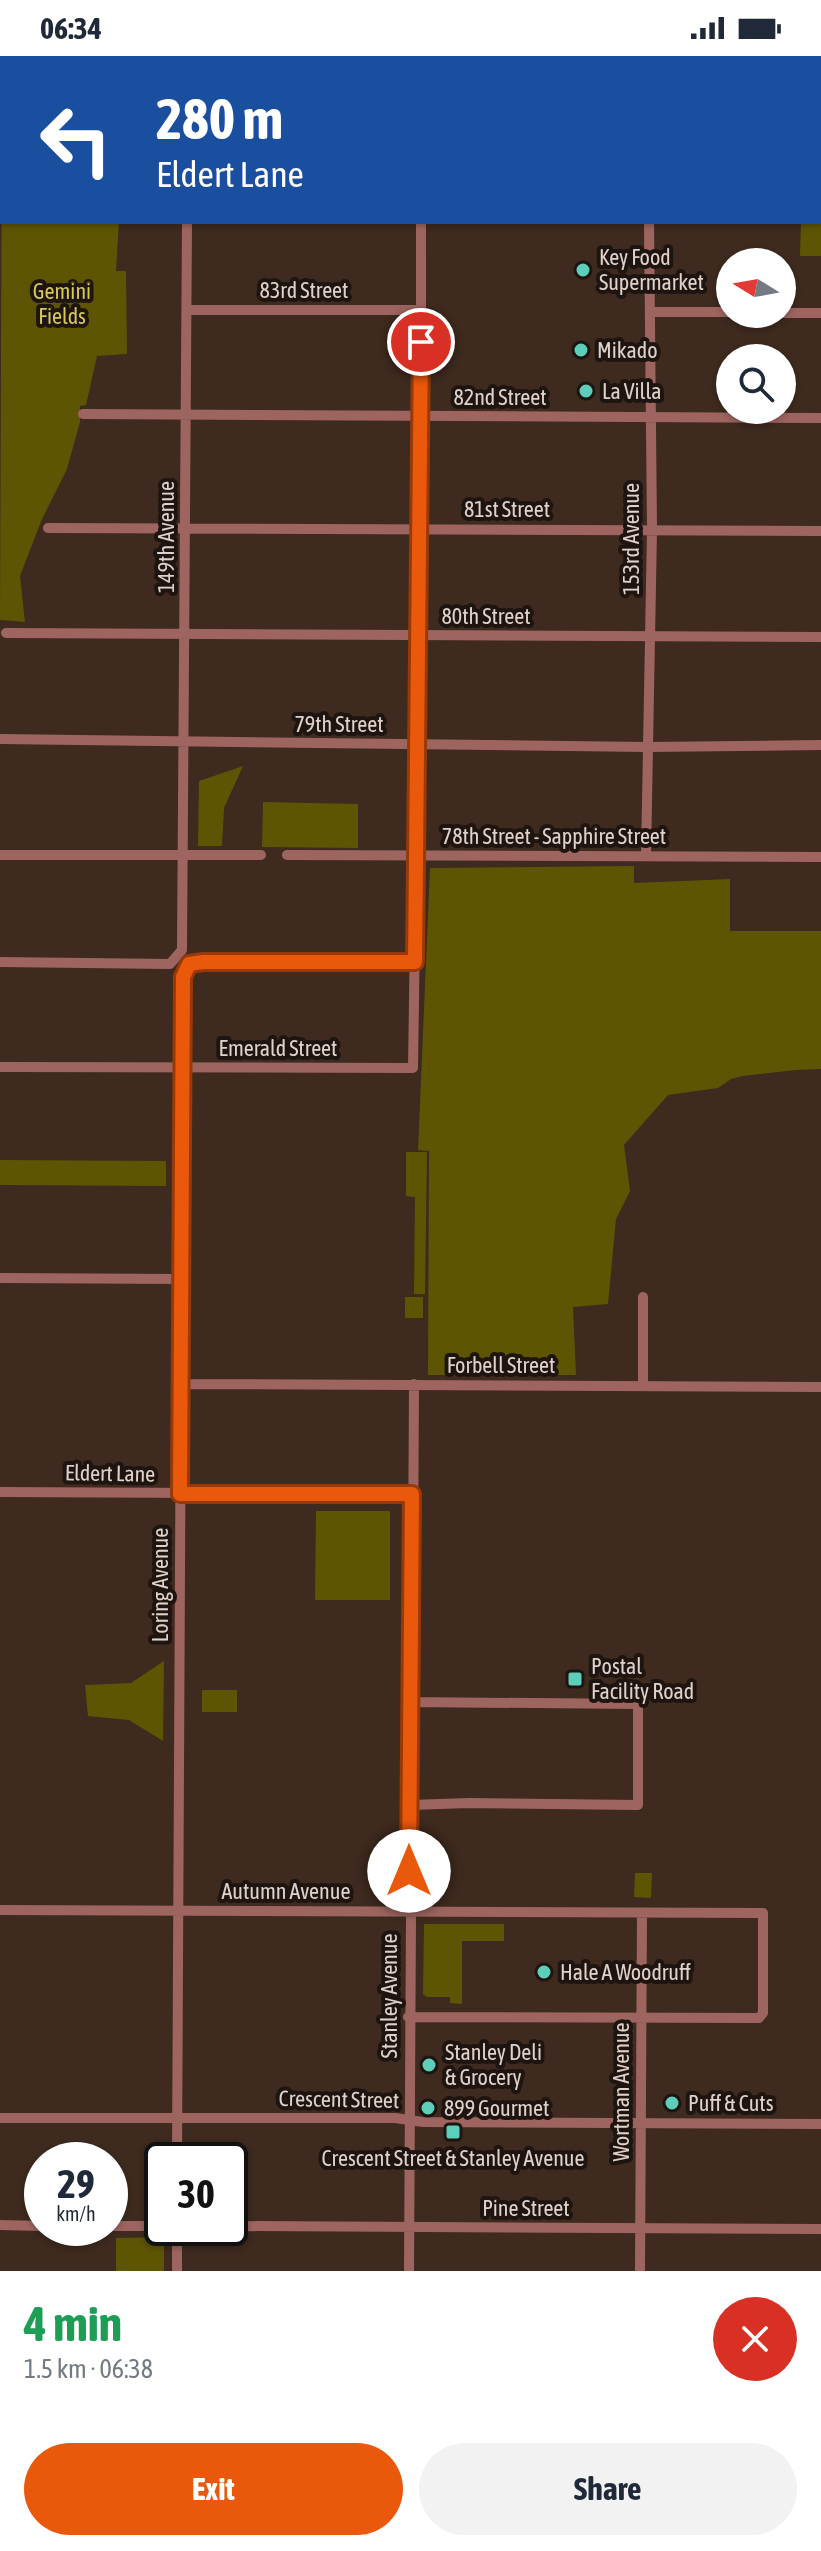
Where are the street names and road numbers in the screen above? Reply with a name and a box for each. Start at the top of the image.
street label: 83rd Street [260,277,348,303]
street label: 82nd Street [453,384,547,410]
street label: 149th Avenue [153,481,179,593]
street label: 153rd Avenue [618,483,644,595]
street label: 81st Street [464,496,550,522]
street label: 80th Street [442,603,530,629]
street label: 79th Street [295,711,383,737]
street label: 78th Street - Sapphire Street [442,823,666,849]
street label: Emerald Street [219,1035,337,1061]
street label: Forbell Street [447,1352,555,1378]
street label: Eldert Lane [65,1459,155,1487]
street label: Loring Avenue [147,1528,173,1642]
street label: Autumn Avenue [222,1878,350,1904]
street label: Stanley Avenue [376,1934,402,2058]
street label: Wortman Avenue [608,2023,634,2161]
street label: Crescent Street [279,2085,399,2113]
street label: Pine Street [482,2195,570,2221]

